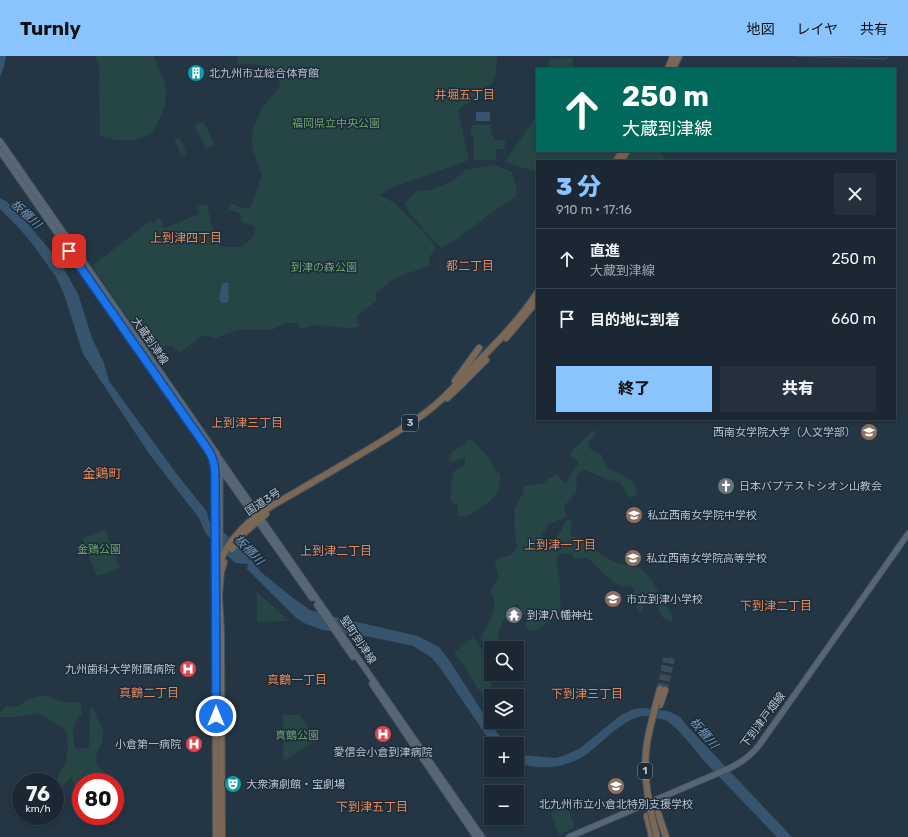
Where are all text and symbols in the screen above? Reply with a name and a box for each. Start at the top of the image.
text: Turnly [20,17,81,40]
text: 地図 [746,21,774,38]
text: レイヤ [796,21,838,38]
text: 共有 [860,21,888,38]
building icon: 北九州市立総合体育館 [186,63,206,83]
place label: 北九州市立総合体育館 [209,67,319,80]
text: 250 m [622,80,709,113]
icon: ahead [556,84,608,136]
district label: 井堀五丁目 [435,88,495,102]
park label: 福岡県立中央公園 [292,117,380,130]
text: 大蔵到津線 [622,118,712,140]
text: 3 分 [556,173,601,201]
button: close [834,173,876,215]
water label: 板櫃川 [8,197,45,233]
text: 910 m · 17:16 [556,202,632,217]
district label: 上到津四丁目 [150,231,222,245]
pin [52,234,86,268]
icon: arrive [58,240,80,262]
text: 直進 [590,242,620,260]
icon: ahead [556,248,578,270]
text: 250 m [832,250,876,268]
district label: 都二丁目 [446,259,494,273]
park label: 到津の森公園 [291,261,357,274]
text: 大蔵到津線 [590,263,655,278]
icon: arrive [556,308,578,330]
text: 660 m [831,310,876,328]
text: 目的地に到着 [590,311,680,329]
street label: 大蔵到津線 [129,315,171,367]
button: 終了 [556,366,712,412]
button: 共有 [720,366,876,412]
road number: 3 [402,415,418,431]
district label: 上到津三丁目 [211,416,283,430]
school or university icon: 西南女学院大学（人文学部） [859,422,879,442]
place label: 西南女学院大学（人文学部） [713,426,856,439]
district label: 金鶏町 [82,466,122,481]
church icon: 日本バプテストシオン山教会 [716,476,736,496]
place label: 日本バプテストシオン山教会 [739,480,882,493]
street label: 国道3号 [243,486,283,518]
school or university icon: 私立西南女学院中学校 [624,505,644,525]
place label: 私立西南女学院中学校 [647,509,757,522]
water label: 板櫃川 [231,532,268,569]
district label: 上到津一丁目 [524,538,596,552]
park label: 金鶏公園 [77,543,121,556]
district label: 上到津二丁目 [300,544,372,558]
school or university icon: 私立西南女学院高等学校 [623,548,643,568]
place label: 私立西南女学院高等学校 [646,552,767,565]
school or university icon: 市立到津小学校 [603,589,623,609]
place label: 市立到津小学校 [626,593,703,606]
district label: 下到津二丁目 [740,599,812,613]
temple icon: 到津八幡神社 [504,605,524,625]
place label: 到津八幡神社 [527,609,593,622]
street label: 堅町到津線 [337,614,379,666]
map controls [484,641,524,825]
button: search [484,641,524,681]
hospital icon: 九州歯科大学附属病院 [178,659,198,679]
place label: 九州歯科大学附属病院 [65,663,175,676]
district label: 真鶴一丁目 [267,673,327,687]
district label: 真鶴二丁目 [119,686,179,700]
district label: 下到津三丁目 [551,687,623,701]
button: layers [484,689,524,729]
street label: 下到津戸畑線 [738,690,788,750]
position arrow [195,695,237,737]
water label: 板櫃川 [687,715,722,753]
hospital icon: 愛信会小倉到津病院 [373,724,393,744]
park label: 真鶴公園 [275,729,319,742]
hospital icon: 小倉第一病院 [184,734,204,754]
button: + [484,737,524,777]
place label: 小倉第一病院 [115,738,181,751]
place label: 愛信会小倉到津病院 [334,746,433,759]
road number: 1 [638,763,652,779]
speed limit sign: 80 [72,773,124,825]
theatre icon: 大衆演劇館・宝劇場 [223,774,243,794]
school or university icon: 北九州市立小倉北特別支援学校 [606,776,626,796]
place label: 大衆演劇館・宝劇場 [246,778,345,791]
text: 76 [26,782,50,806]
button: − [484,785,524,825]
place label: 北九州市立小倉北特別支援学校 [539,798,693,811]
district label: 下到津五丁目 [336,800,408,814]
text: km/h [26,803,50,815]

